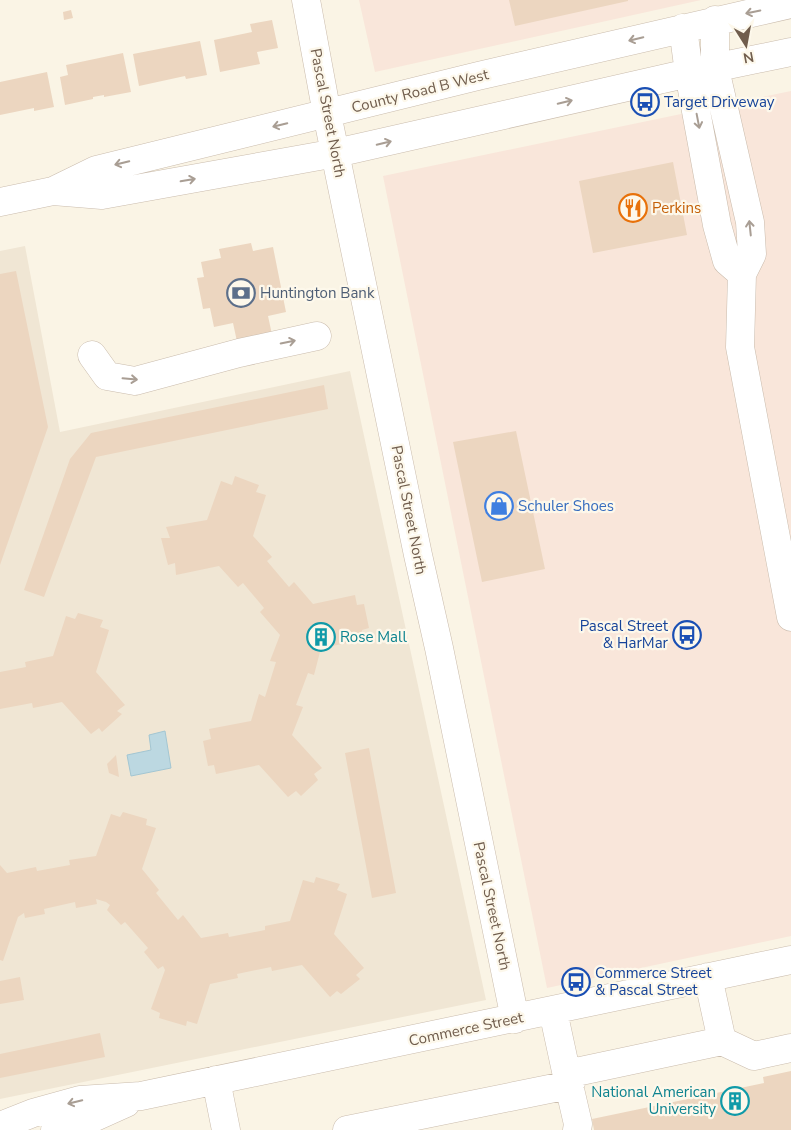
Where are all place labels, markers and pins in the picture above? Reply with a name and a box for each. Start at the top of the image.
bus stop icon: Target Driveway [630,87,660,117]
place label: Target Driveway [664,92,775,112]
restaurant icon: Perkins [618,193,648,223]
place label: Perkins [652,198,701,218]
bank icon: Huntington Bank [226,278,256,308]
place label: Huntington Bank [260,283,375,303]
shop icon: Schuler Shoes [484,491,514,521]
place label: Schuler Shoes [518,496,614,516]
place label: Pascal Street & HarMar [580,616,669,653]
bus stop icon: Pascal Street & HarMar [672,620,702,650]
building icon: Rose Mall [306,622,336,652]
place label: Rose Mall [340,627,407,647]
place label: Commerce Street & Pascal Street [595,963,712,1000]
bus stop icon: Commerce Street & Pascal Street [561,967,591,997]
place label: National American University [591,1082,716,1119]
building icon: National American University [720,1086,750,1116]

